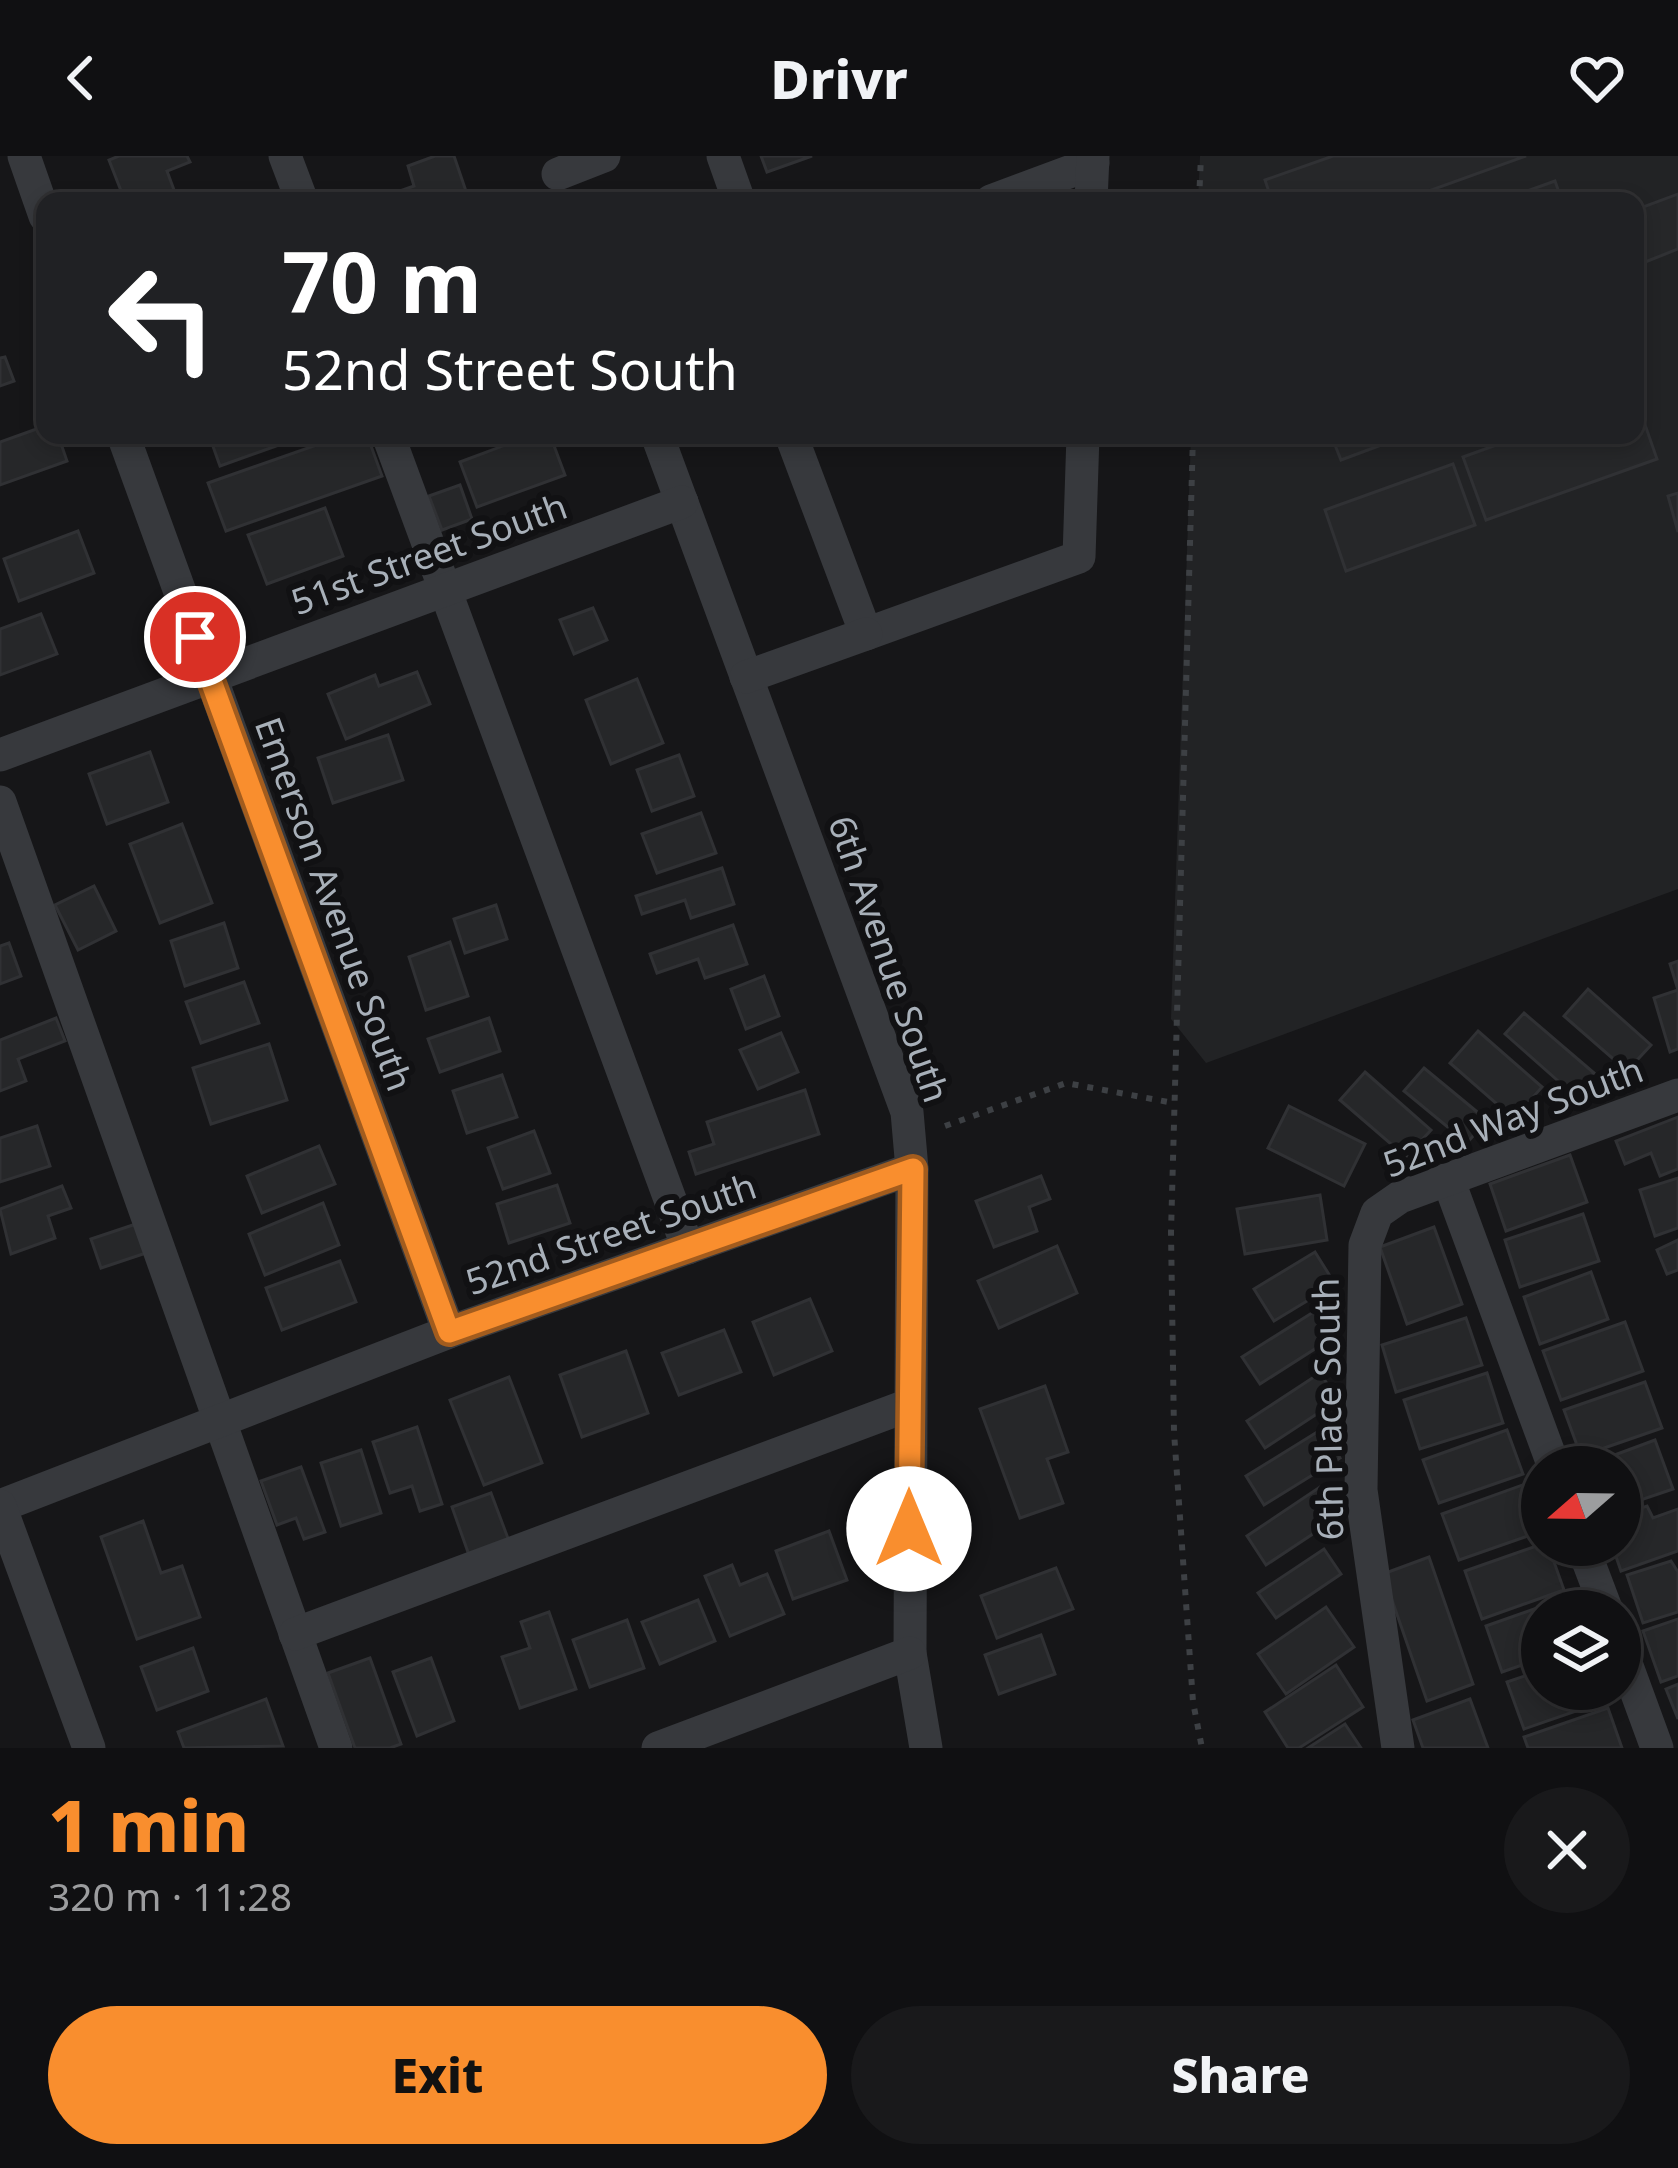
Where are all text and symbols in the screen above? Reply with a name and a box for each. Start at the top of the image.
text: Drivr [770,41,908,115]
icon: back [48,45,114,111]
icon: heart [1564,45,1630,111]
text: 70 m [282,223,482,338]
icon: left [84,240,240,396]
text: 52nd Street South [282,332,738,406]
street label: 51st Street South [284,481,573,626]
pin [144,586,246,688]
icon: arrive [162,604,228,670]
street label: Emerson Avenue South [244,710,425,1097]
street label: 6th Avenue South [817,809,961,1109]
street label: 52nd Way South [1376,1044,1650,1189]
street label: 52nd Street South [459,1161,762,1306]
street label: 6th Place South [1301,1277,1354,1541]
north arrow [1521,1446,1641,1566]
map controls [1521,1446,1641,1710]
position arrow [846,1466,972,1592]
button: layers [1521,1590,1641,1710]
text: 1 min [48,1775,249,1873]
button: close [1504,1787,1630,1913]
text: 320 m · 11:28 [48,1869,292,1922]
button: Exit [48,2006,827,2144]
button: Share [851,2006,1630,2144]

